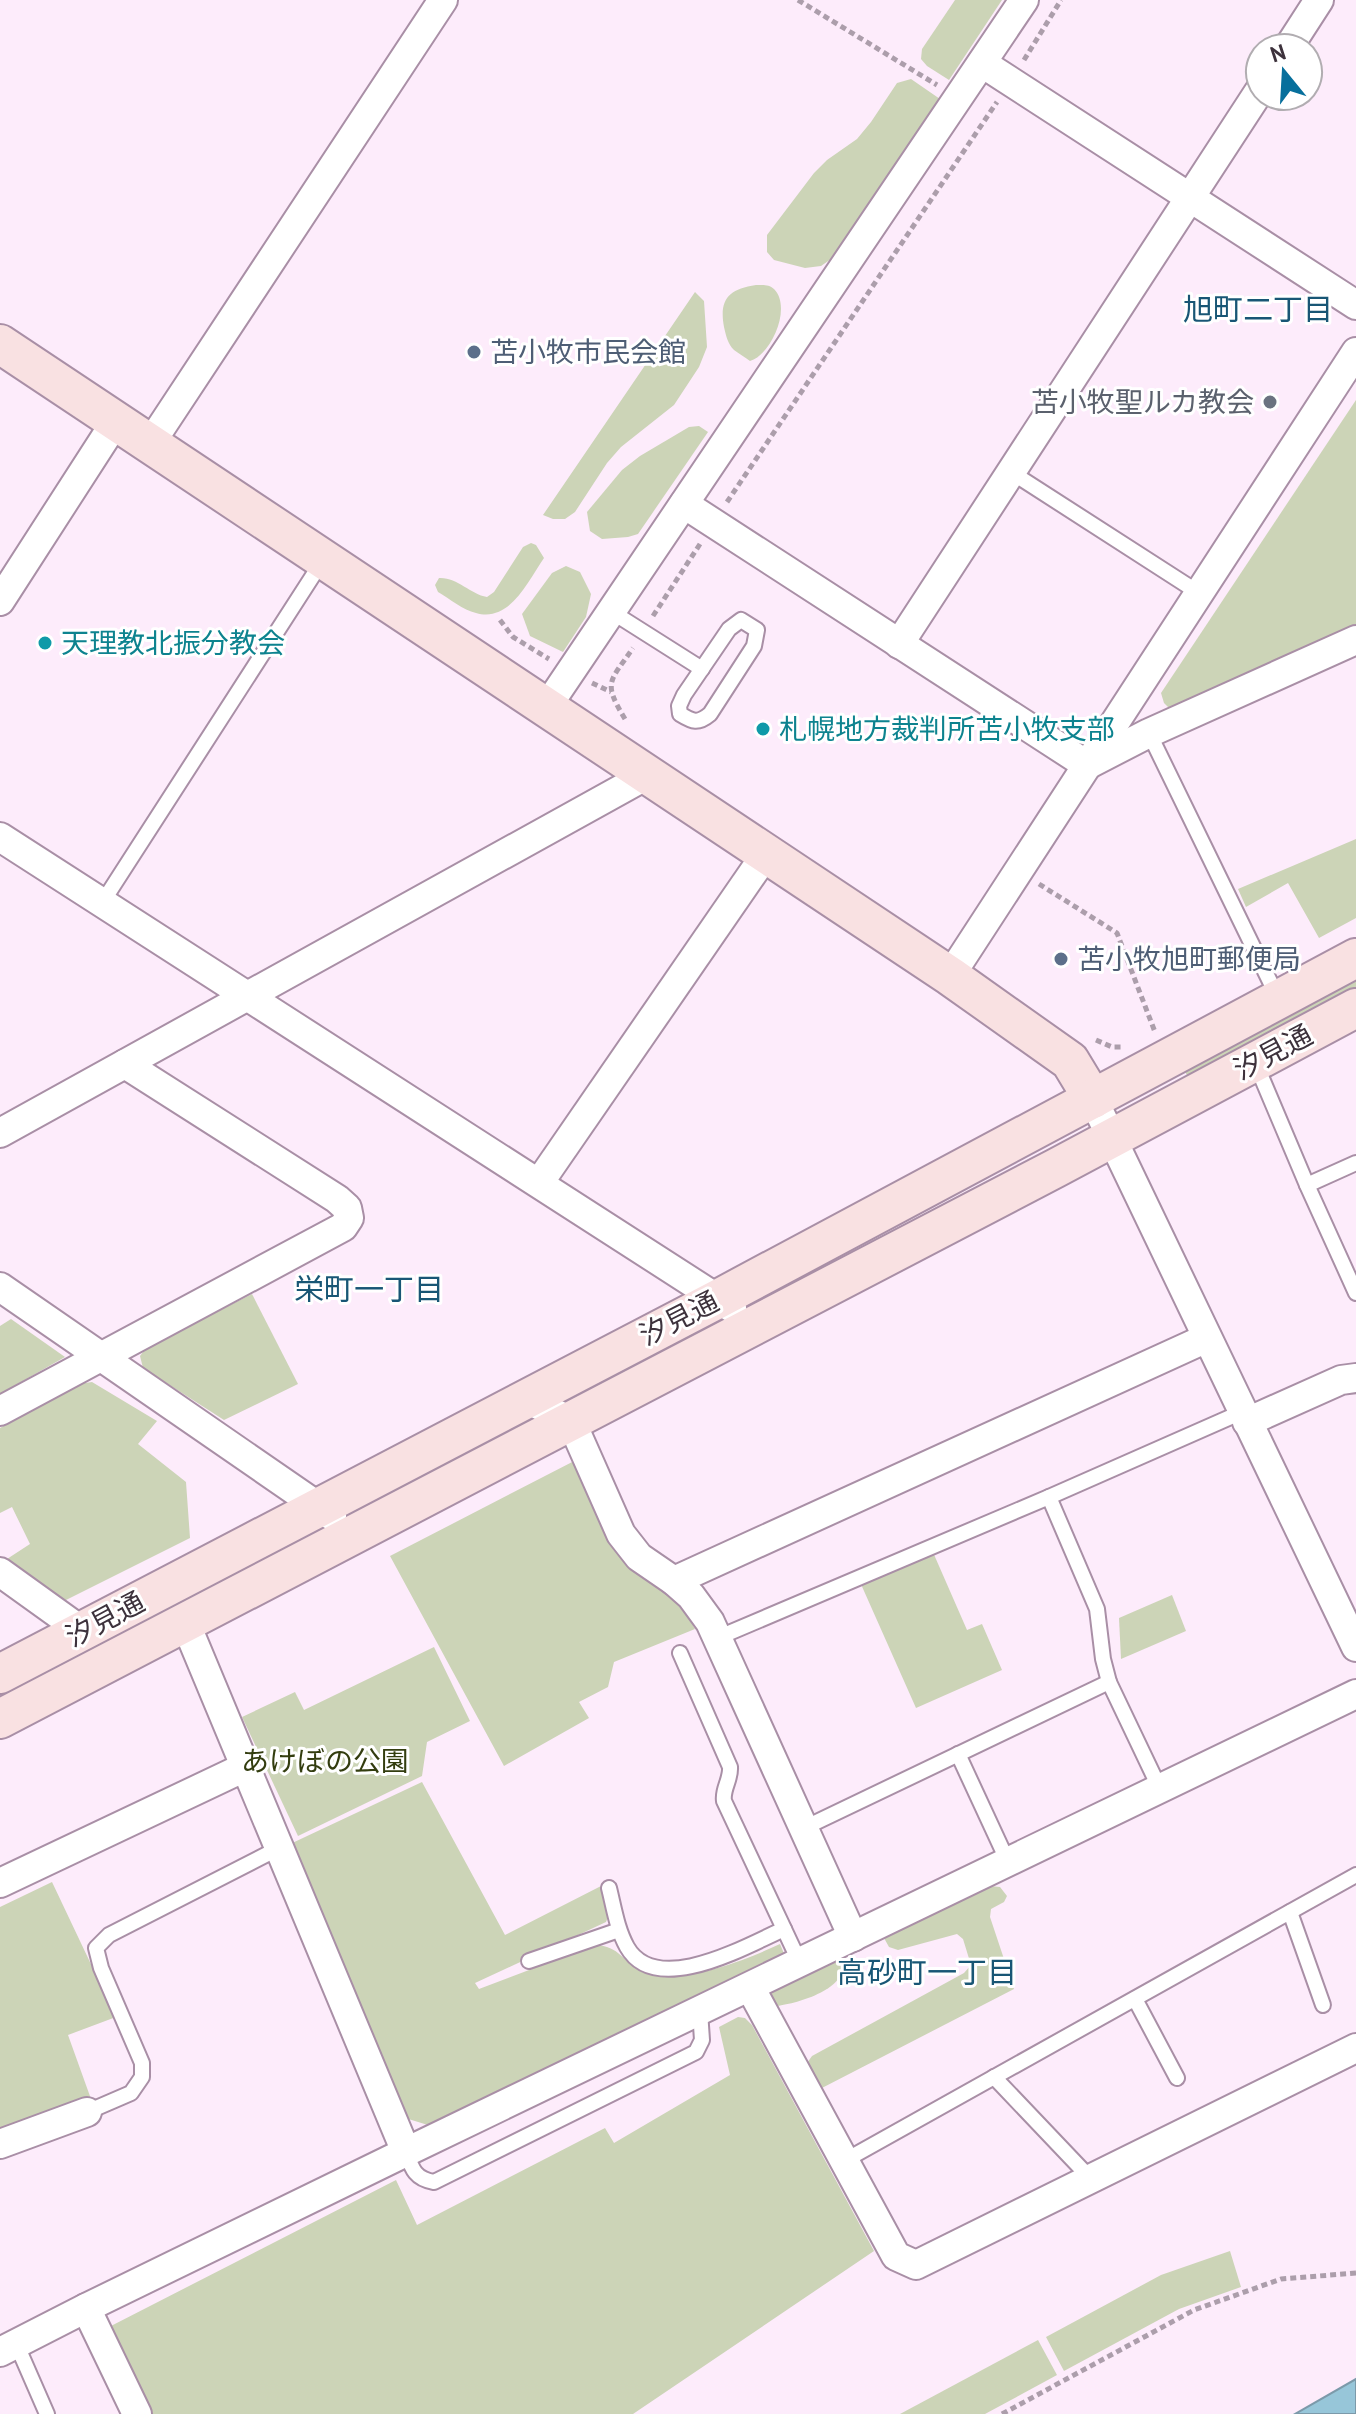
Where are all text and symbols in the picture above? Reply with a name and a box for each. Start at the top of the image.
north arrow [1244,32,1324,112]
text: N [1267,37,1289,69]
district label: 旭町二丁目 [1183,289,1333,328]
place label: 苫小牧市民会館 [490,333,686,370]
marker: 苫小牧市民会館 [465,343,483,361]
place label: 苫小牧聖ルカ教会 [1031,383,1254,420]
marker: 苫小牧聖ルカ教会 [1261,393,1279,411]
place label: 天理教北振分教会 [61,624,285,661]
marker: 天理教北振分教会 [36,634,54,652]
place label: 札幌地方裁判所苫小牧支部 [779,710,1115,747]
marker: 札幌地方裁判所苫小牧支部 [754,720,772,738]
place label: 苫小牧旭町郵便局 [1077,940,1301,977]
marker: 苫小牧旭町郵便局 [1052,950,1070,968]
street label: 汐見通 [1227,1016,1319,1088]
district label: 栄町一丁目 [294,1269,444,1308]
street label: 汐見通 [633,1282,725,1353]
street label: 汐見通 [59,1583,151,1655]
park label: あけぼの公園 [241,1742,409,1779]
district label: 高砂町一丁目 [837,1952,1017,1991]

